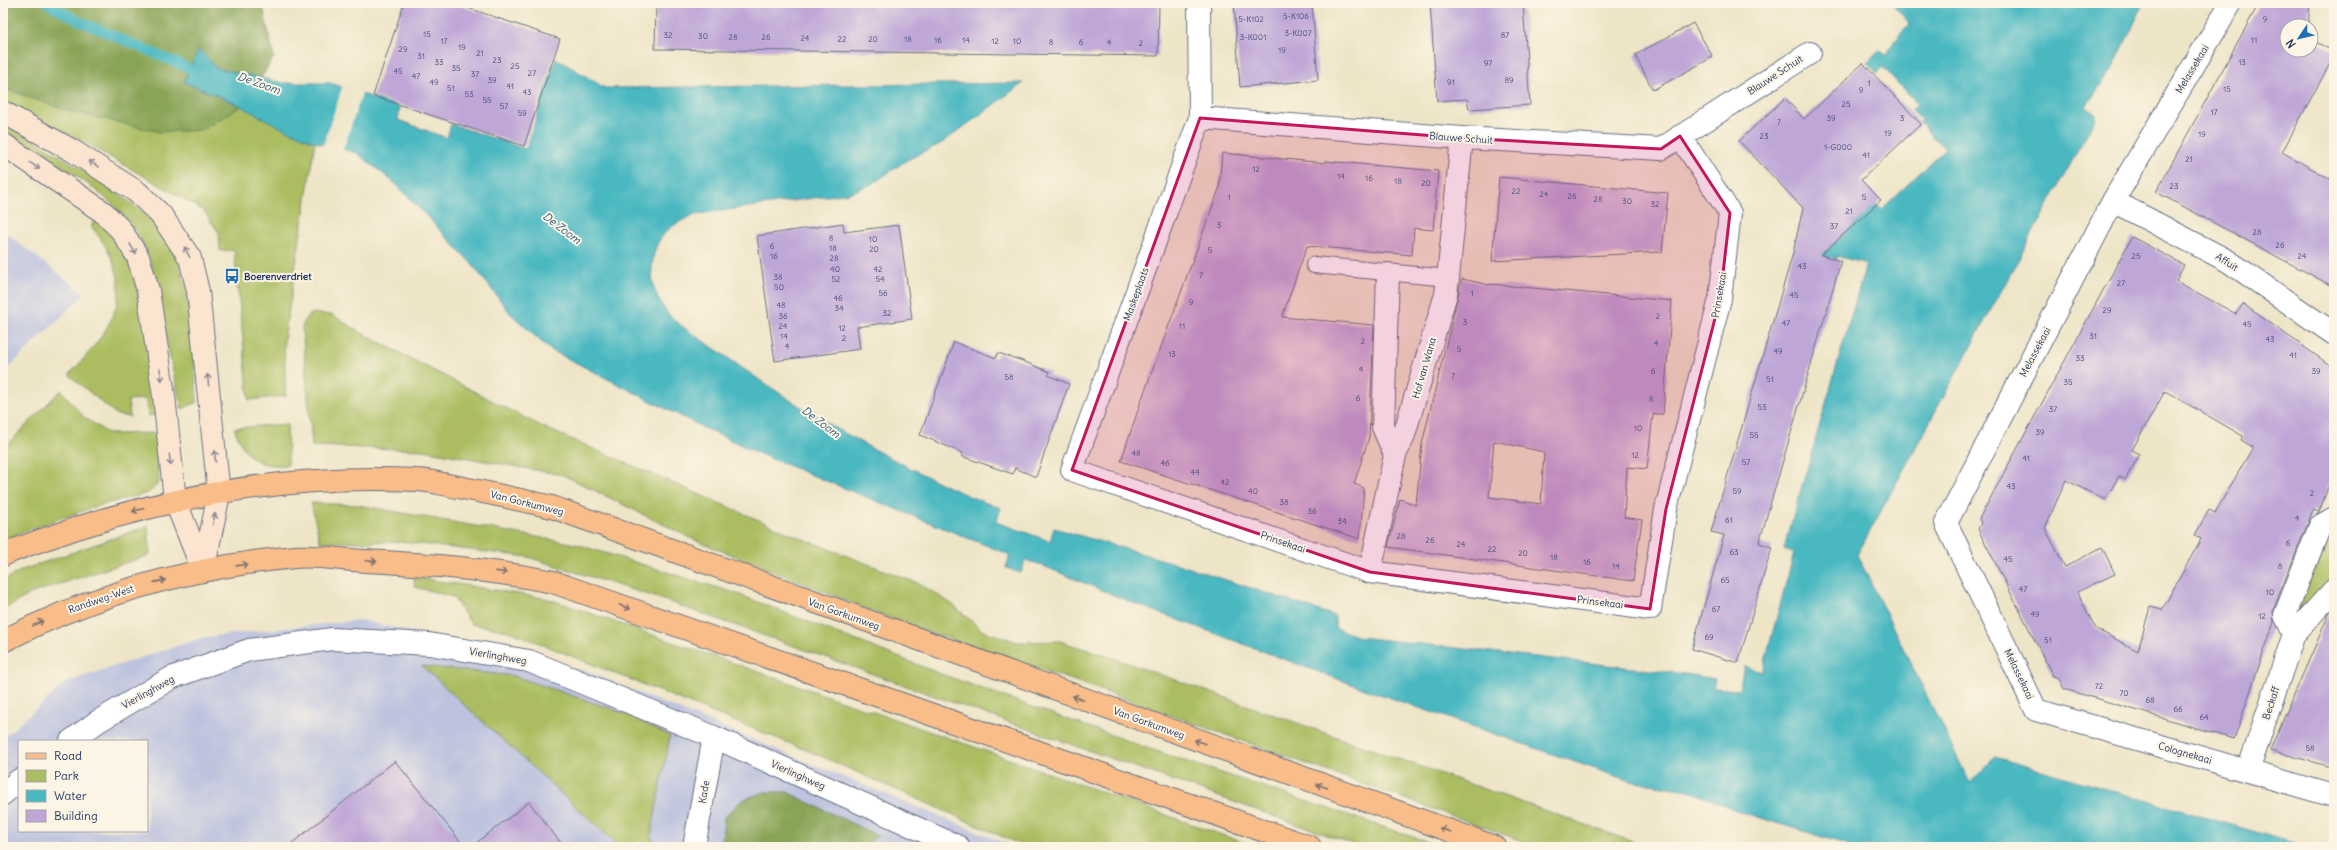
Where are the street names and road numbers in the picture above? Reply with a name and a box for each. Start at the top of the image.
street label: Melassekaai [2172,42,2212,96]
street label: Blauwe Schuit [1745,52,1806,98]
street label: Blauwe Schuit [1429,129,1494,147]
street label: Affuit [2213,250,2241,274]
street label: Maskeplaats [1120,265,1152,323]
street label: Prinsekaai [1709,271,1729,319]
street label: Melassekaai [2016,325,2054,379]
street label: Hof van Wana [1409,336,1439,400]
street label: Van Gorkumweg [489,488,565,518]
street label: Prinsekaai [1259,528,1307,556]
street label: Randweg-West [66,581,136,616]
street label: Prinsekaai [1576,593,1624,611]
street label: Van Gorkumweg [806,595,882,633]
street label: Vierlinghweg [468,645,528,667]
street label: Melassekaai [2001,647,2037,701]
street label: Vierlinghweg [119,672,177,712]
street label: Beckaff [2260,684,2283,721]
street label: Van Gorkumweg [1111,704,1187,742]
street label: Colognekaai [2157,739,2213,767]
street label: Vierlinghweg [769,757,827,793]
street label: Kade [696,780,712,804]

